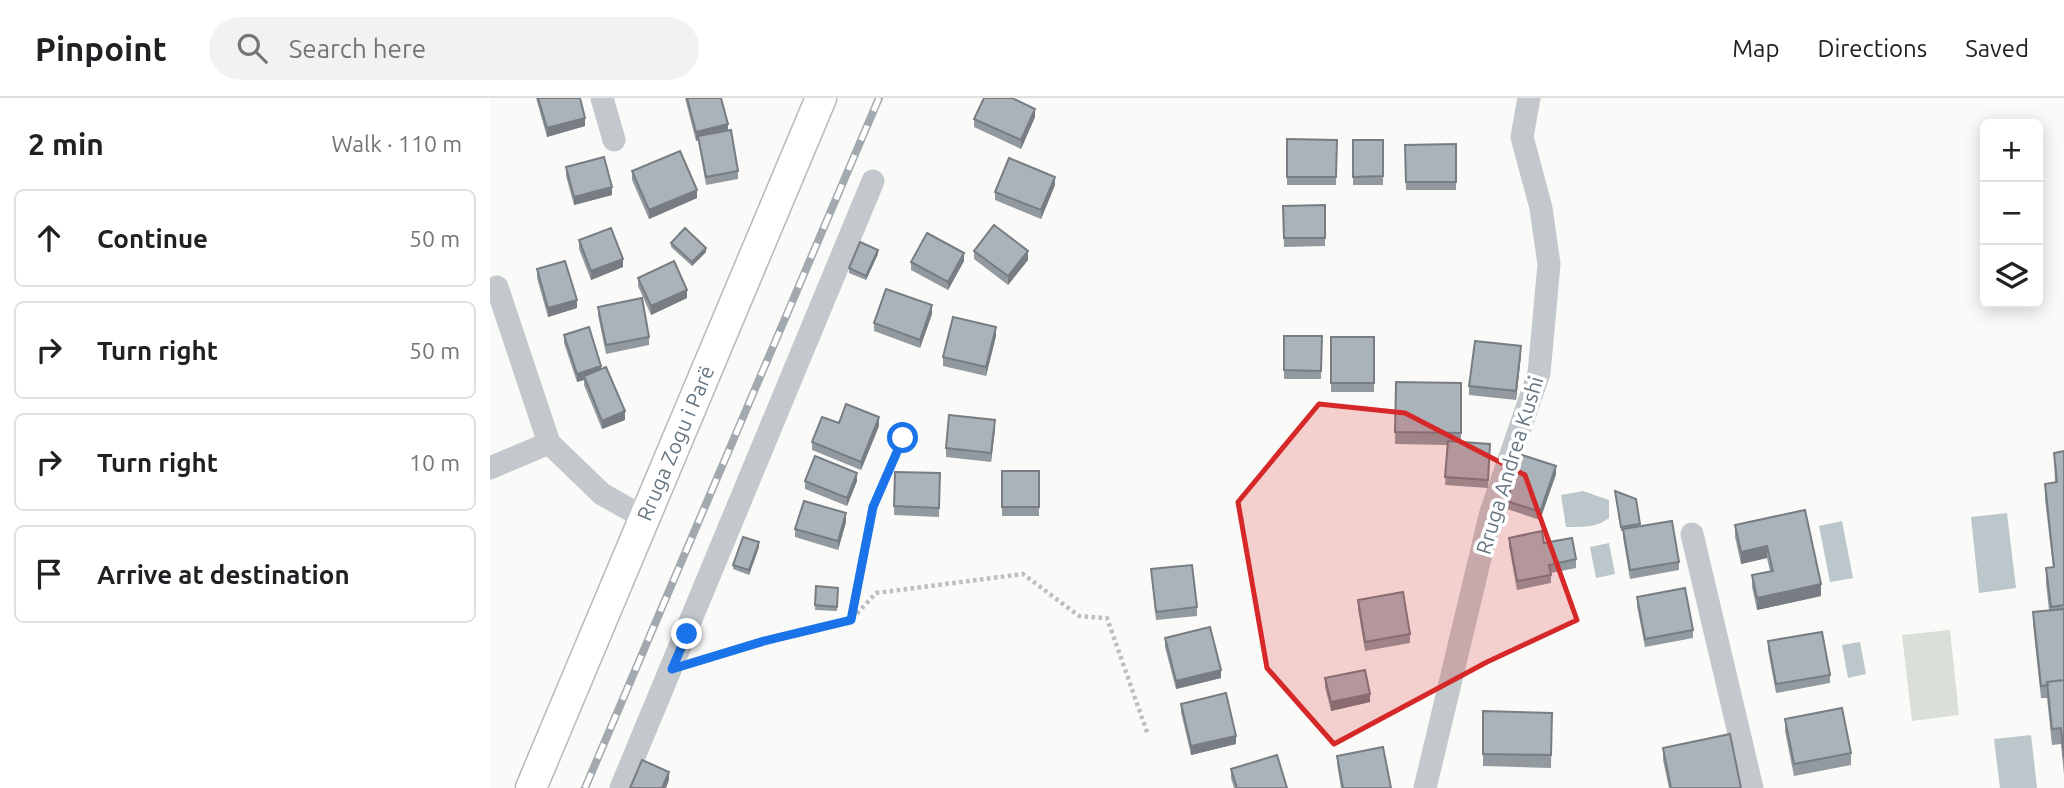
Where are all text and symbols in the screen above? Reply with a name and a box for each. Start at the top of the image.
search box [209,17,699,80]
icon: search [233,29,271,67]
text: Pinpoint [35,30,167,67]
text: Search here [289,34,426,63]
text: Map [1732,35,1779,62]
text: Directions [1817,35,1927,62]
text: Saved [1965,35,2029,62]
map controls [1980,119,2043,308]
button: + [1980,119,2043,182]
text: 2 min [28,127,104,161]
text: Walk · 110 m [331,131,462,156]
button: − [1980,182,2043,245]
icon: ahead [30,219,68,257]
text: Continue [97,224,208,253]
text: 50 m [409,226,460,251]
button: layers [1980,245,2043,308]
icon: right [30,331,68,369]
text: Turn right [97,336,218,365]
text: 50 m [409,338,460,363]
street label: Rruga Zogu i Parë [631,362,719,524]
street label: Rruga Andrea Kushi [1471,373,1547,557]
route start [887,422,918,453]
icon: right [30,443,68,481]
text: Turn right [97,448,218,477]
text: 10 m [409,450,460,475]
icon: arrive [30,555,68,593]
text: Arrive at destination [97,560,350,589]
route end [671,618,702,649]

